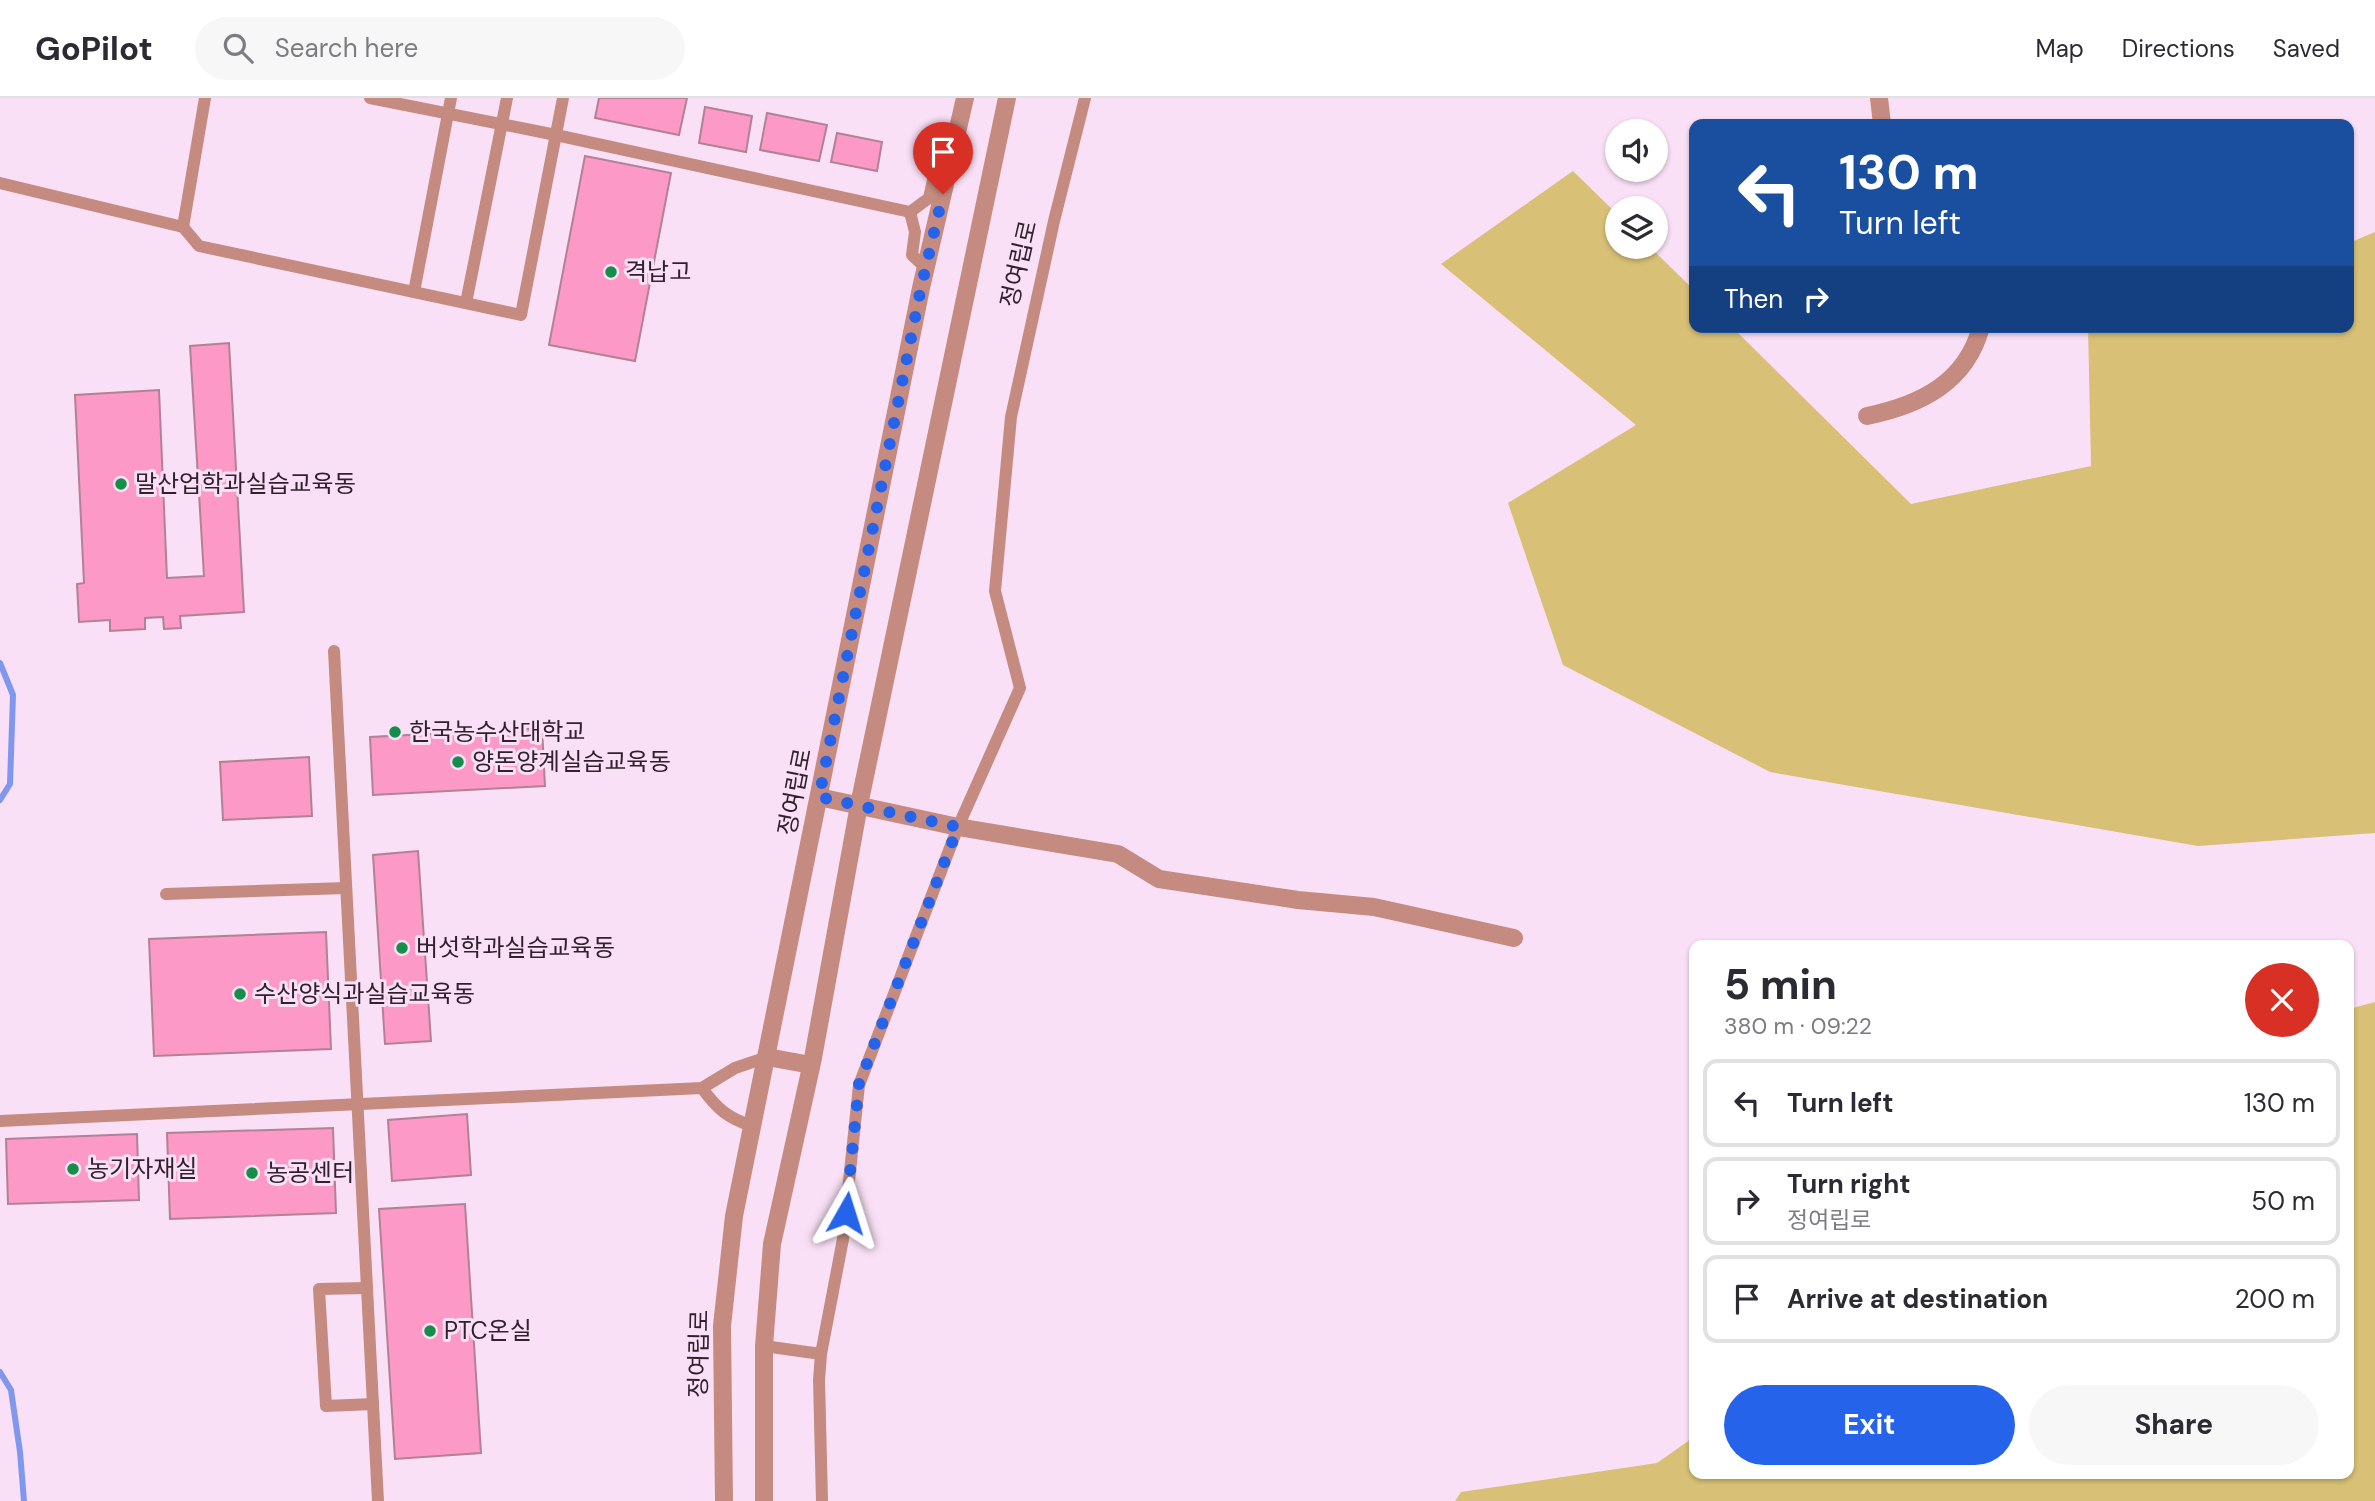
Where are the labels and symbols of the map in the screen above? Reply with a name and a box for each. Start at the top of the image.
pin [913,122,973,194]
street label: 정여립로 [993,217,1044,310]
place label: 격납고 [625,256,691,287]
marker: 격납고 [603,264,619,280]
place label: 말산업학과실습교육동 [135,468,356,499]
marker: 말산업학과실습교육동 [113,476,129,492]
place label: 한국농수산대학교 [409,716,586,747]
marker: 한국농수산대학교 [387,724,403,740]
place label: 양돈양계실습교육동 [472,746,671,777]
street label: 정여립로 [771,746,818,838]
marker: 양돈양계실습교육동 [450,754,466,770]
place label: 버섯학과실습교육동 [416,932,615,963]
marker: 버섯학과실습교육동 [394,940,410,956]
place label: 수산양식과실습교육동 [254,978,475,1009]
marker: 수산양식과실습교육동 [232,986,248,1002]
place label: 농기자재실 [87,1153,197,1184]
place label: 농공센터 [266,1157,354,1188]
marker: 농기자재실 [65,1161,81,1177]
marker: 농공센터 [244,1165,260,1181]
position arrow [809,1176,883,1250]
street label: 정여립로 [682,1310,715,1398]
place label: PTC온실 [444,1315,532,1346]
marker: PTC온실 [422,1323,438,1339]

